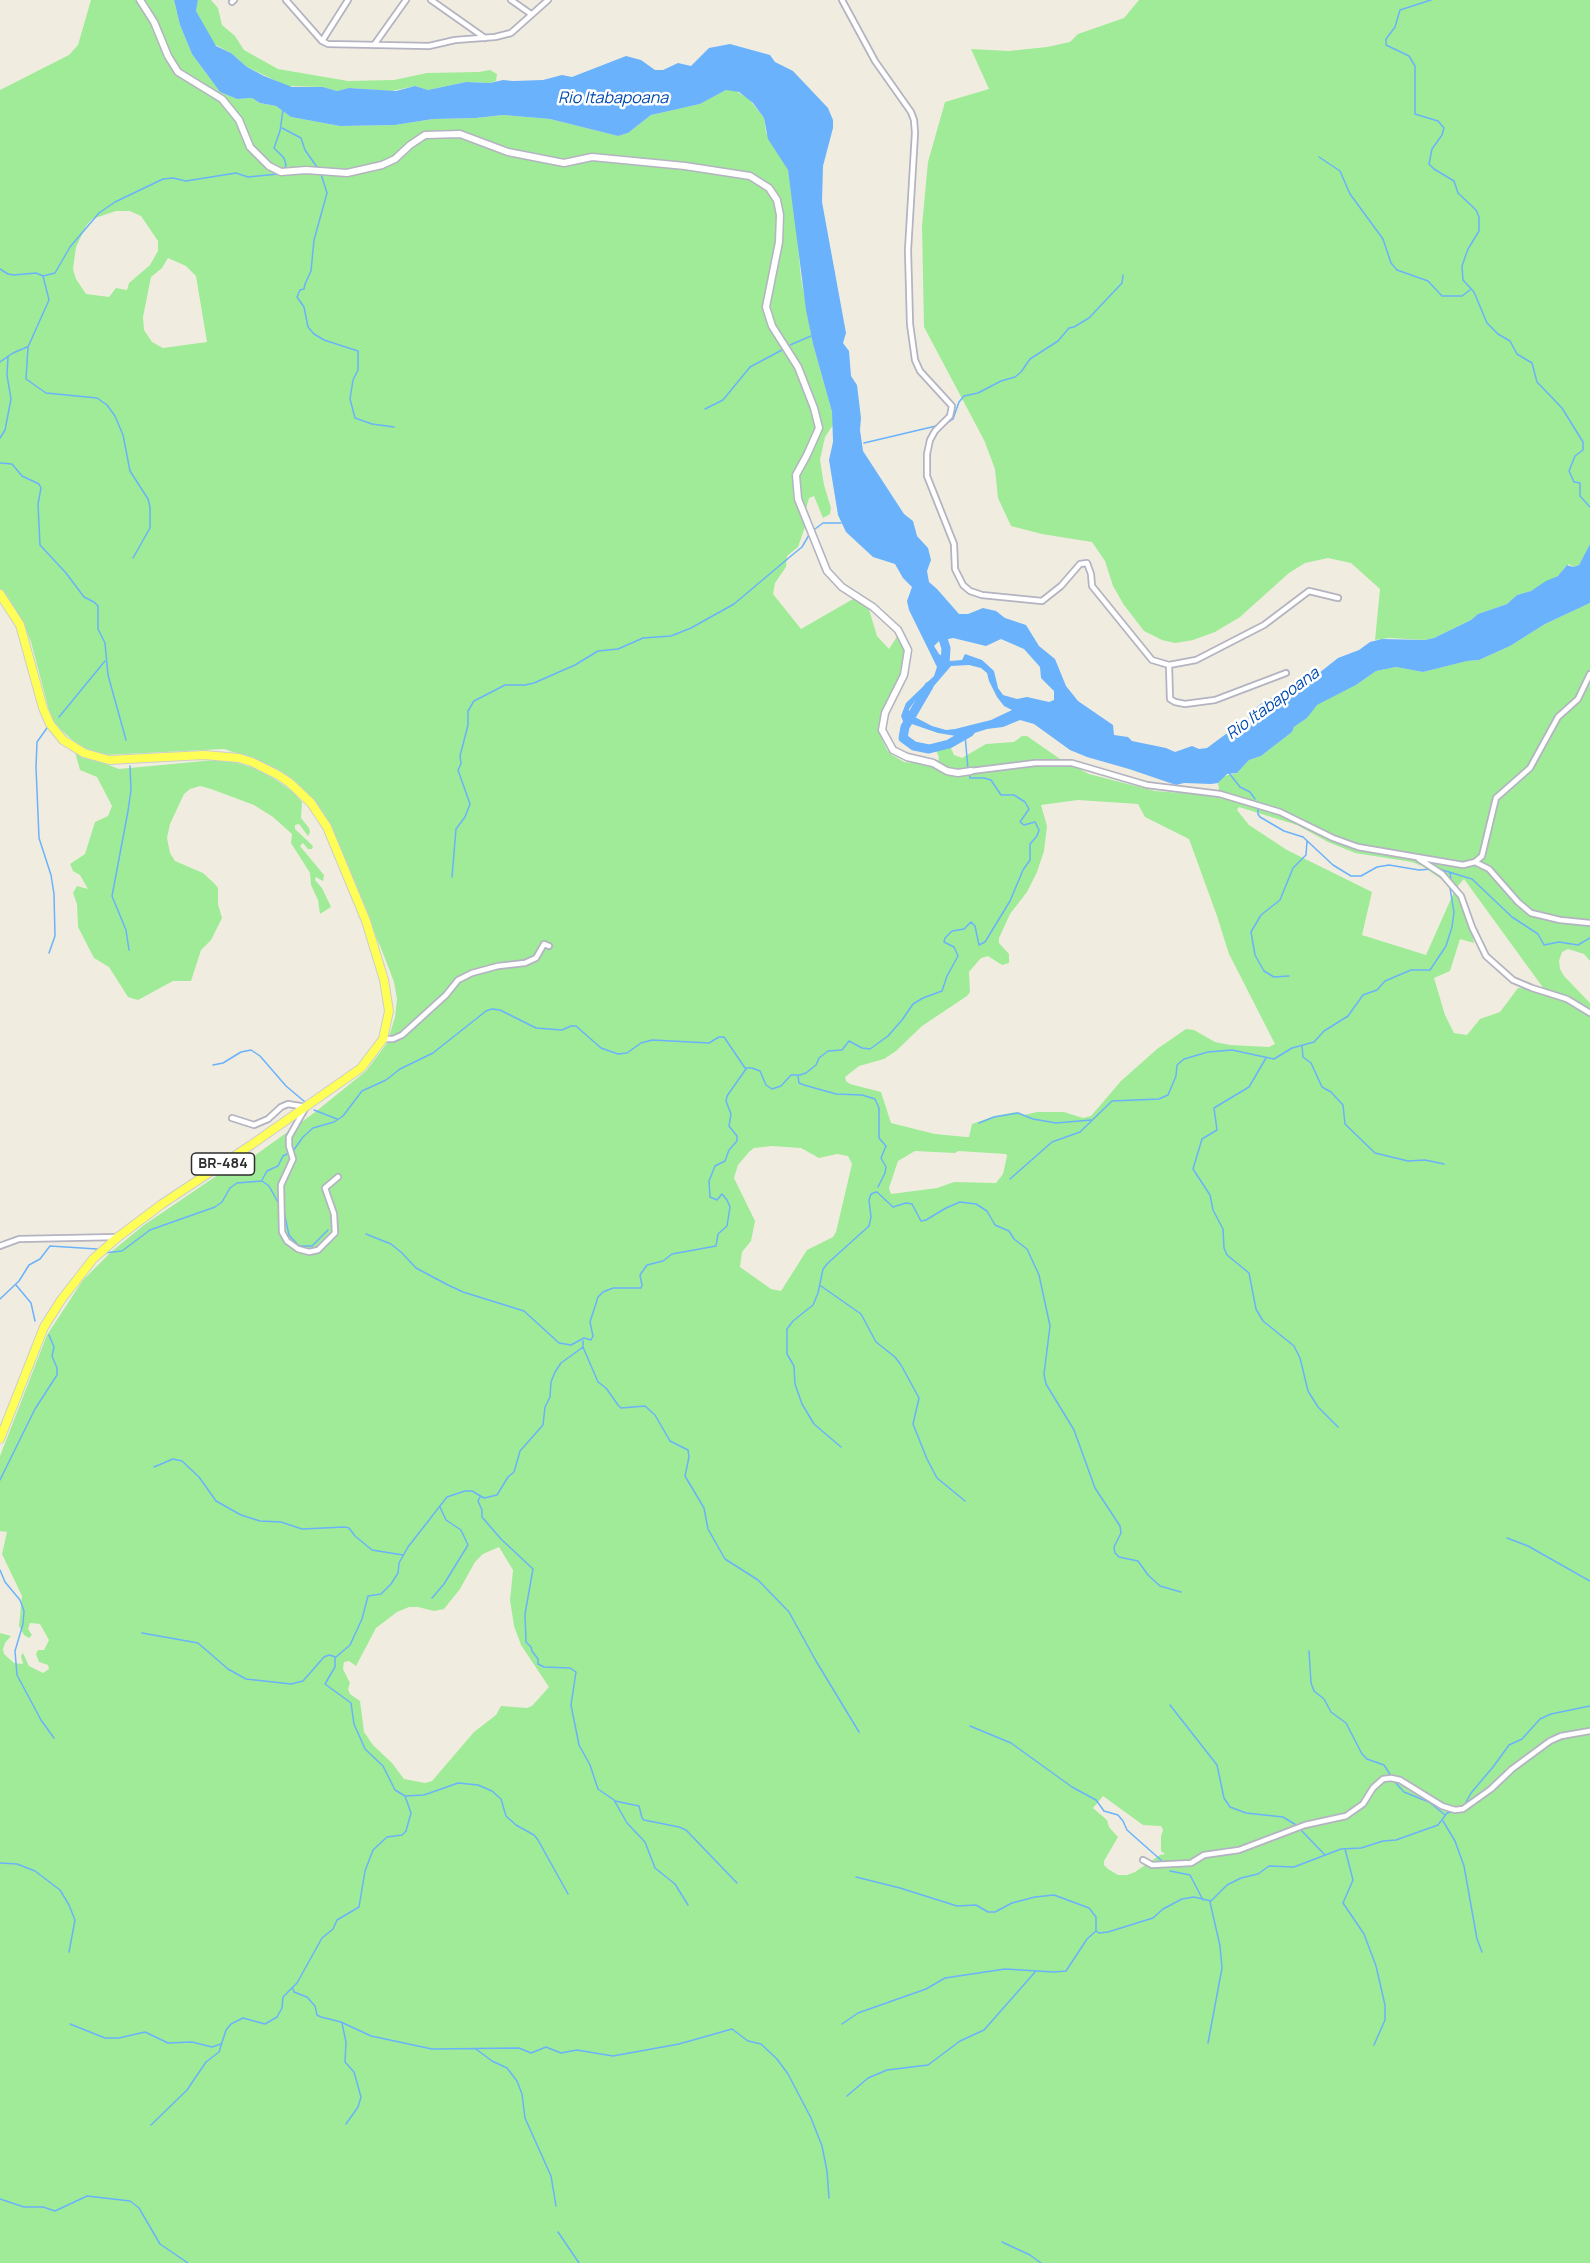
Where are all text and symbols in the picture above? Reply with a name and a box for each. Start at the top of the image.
water label: Rio Itabapoana [558,89,668,109]
water label: Rio Itabapoana [1223,664,1323,744]
road number: BR-484 [192,1153,254,1175]

